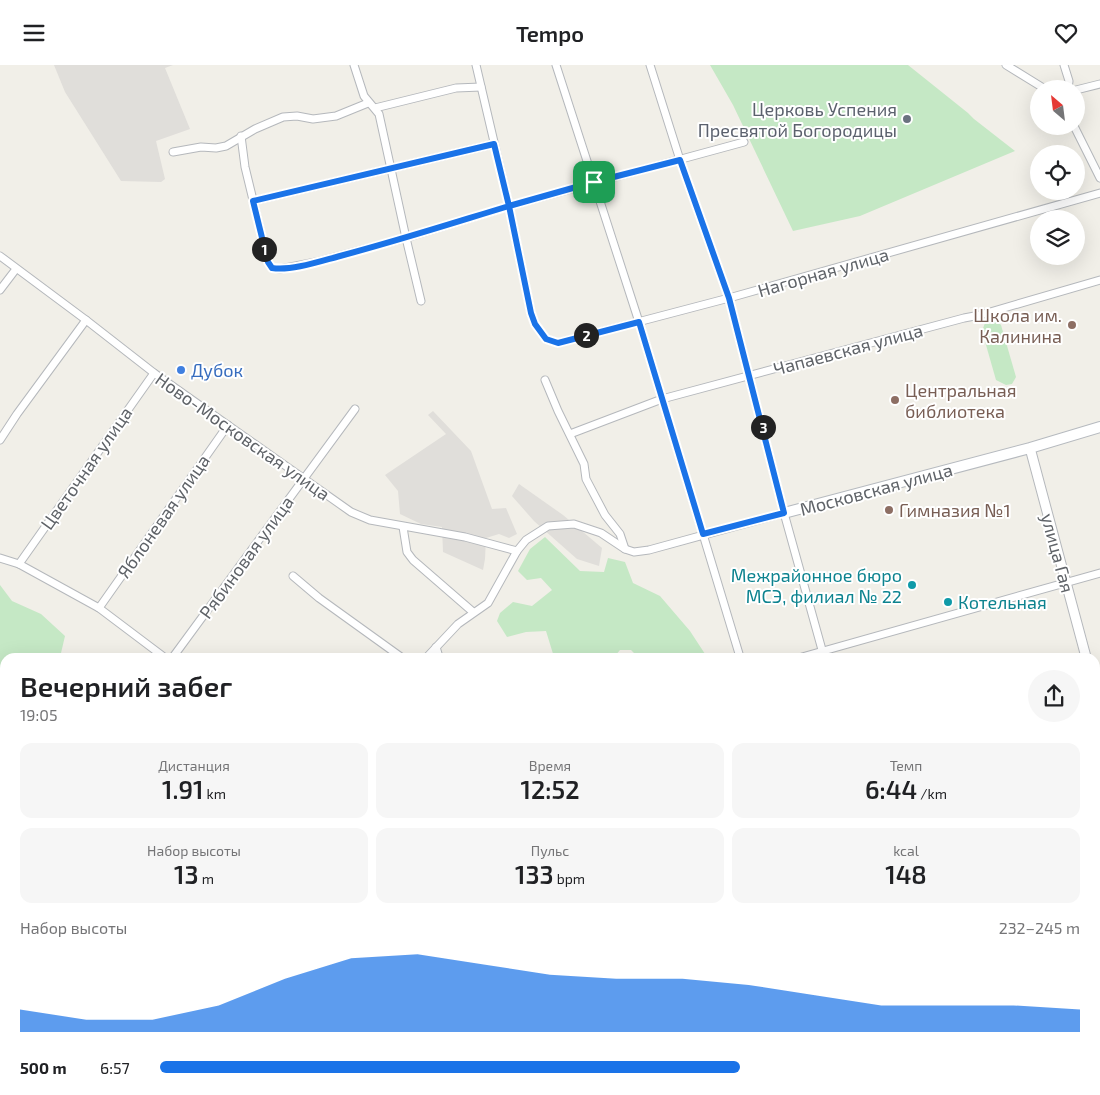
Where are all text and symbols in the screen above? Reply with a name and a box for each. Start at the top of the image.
icon: menu [20,19,48,47]
icon: heart [1052,19,1080,47]
text: Tempo [516,20,584,46]
north arrow [1030,80,1085,135]
map controls [1030,80,1085,265]
place label: Церковь Успения Пресвятой Богородицы [698,98,897,141]
marker: Церковь Успения Пресвятой Богородицы [901,113,913,125]
button: locate [1030,145,1085,200]
pin [573,161,615,203]
icon: arrive [580,168,608,196]
button: layers [1030,210,1085,265]
pin: 1 [252,237,276,261]
text: 1 [261,241,268,258]
street label: Нагорная улица [755,243,891,301]
place label: Школа им. Калинина [973,304,1062,347]
street label: Чапаевская улица [771,318,925,380]
marker: Школа им. Калинина [1066,319,1078,331]
pin: 2 [574,323,598,347]
text: 2 [582,327,591,344]
place label: Дубок [191,359,243,381]
marker: Дубок [175,364,187,376]
street label: Ново-Московская улица [152,367,334,505]
place label: Центральная библиотека [905,379,1016,422]
marker: Центральная библиотека [889,394,901,406]
street label: Цветочная улица [35,402,137,534]
pin: 3 [750,415,776,439]
text: 3 [760,419,767,436]
street label: Яблоневая улица [112,450,214,582]
street label: Московская улица [797,458,955,520]
street label: Рябиновая улица [194,491,298,623]
place label: Гимназия №1 [899,499,1011,521]
marker: Гимназия №1 [883,504,895,516]
street label: улица Гая [1037,511,1079,595]
place label: Межрайонное бюро МСЭ, филиал № 22 [731,564,902,607]
marker: Межрайонное бюро МСЭ, филиал № 22 [906,579,918,591]
place label: Котельная [958,591,1047,613]
marker: Котельная [942,596,954,608]
text: Вечерний забег [20,669,232,703]
button: share [1028,670,1080,722]
text: 19:05 [20,705,58,724]
text: Дистанция [158,757,230,774]
text: Время [529,757,571,774]
text: Темп [890,757,922,774]
text: 1.91 [162,774,203,804]
text: 12:52 [521,774,579,804]
text: 6:44 [865,774,917,804]
text: km [203,785,226,802]
text: /km [917,785,947,802]
text: Набор высоты [147,842,241,859]
text: Пульс [531,842,569,859]
text: kcal [893,842,919,859]
text: 13 [174,859,199,889]
text: 133 [515,859,554,889]
text: 148 [885,859,927,889]
text: m [199,870,214,887]
text: bpm [554,870,585,887]
text: Набор высоты [20,918,127,937]
text: 232–245 m [999,918,1080,937]
text: 500 m [20,1058,67,1077]
text: 6:57 [100,1058,130,1077]

